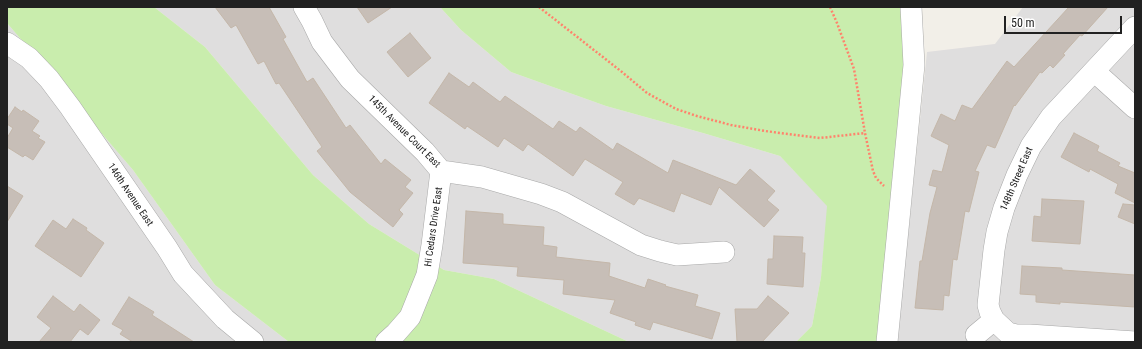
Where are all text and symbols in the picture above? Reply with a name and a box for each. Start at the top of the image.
scale bar [1006,8,1124,34]
text: 50 m [1011,16,1035,30]
street label: 145th Avenue Court East [365,93,443,171]
street label: 148th Street East [998,145,1036,213]
street label: 146th Avenue East [105,161,155,229]
street label: Hi Cedars Drive East [422,186,446,268]

